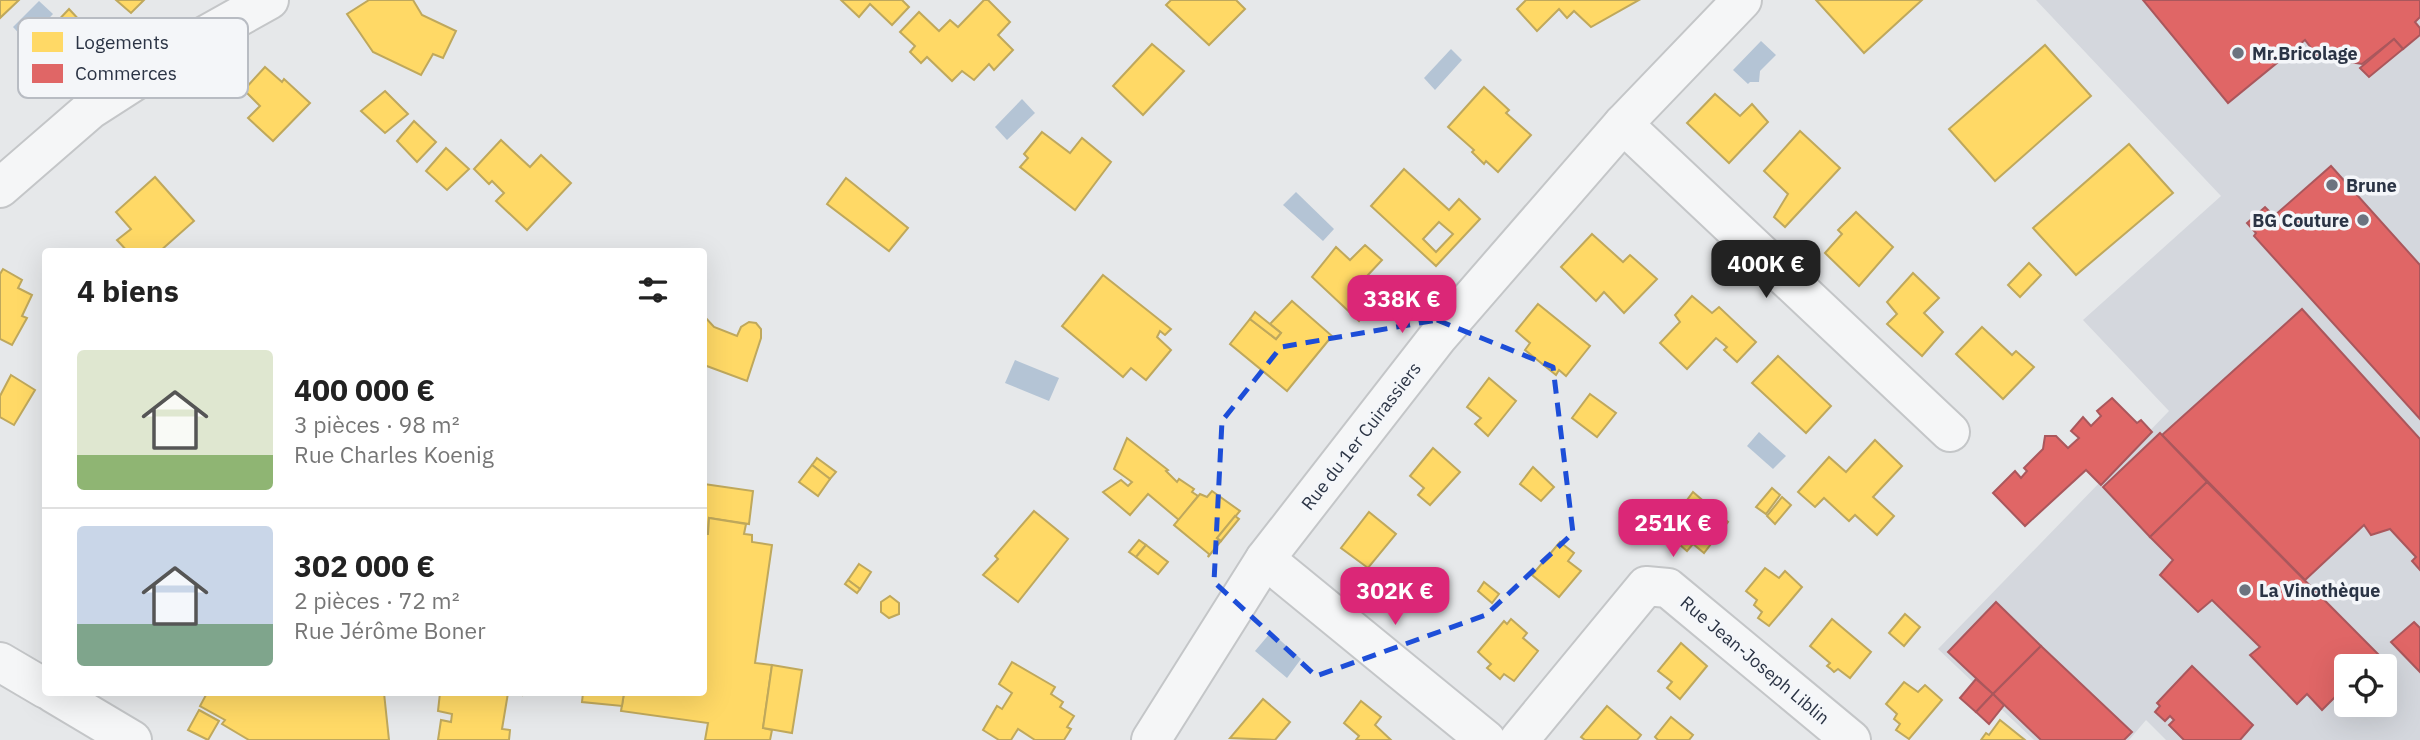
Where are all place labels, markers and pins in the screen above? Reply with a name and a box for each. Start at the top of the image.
place label: Mr.Bricolage [2252,42,2358,65]
marker: Mr.Bricolage [2230,45,2246,61]
place label: Brune [2346,174,2397,197]
marker: Brune [2324,177,2340,193]
place label: BG Couture [2252,209,2349,232]
marker: BG Couture [2355,212,2371,228]
pin: 400K € [1709,240,1823,300]
pin: 338K € [1345,276,1459,335]
pin: 251K € [1616,500,1730,559]
pin: 302K € [1338,568,1452,627]
place label: La Vinothèque [2259,579,2380,602]
marker: La Vinothèque [2237,582,2253,598]

